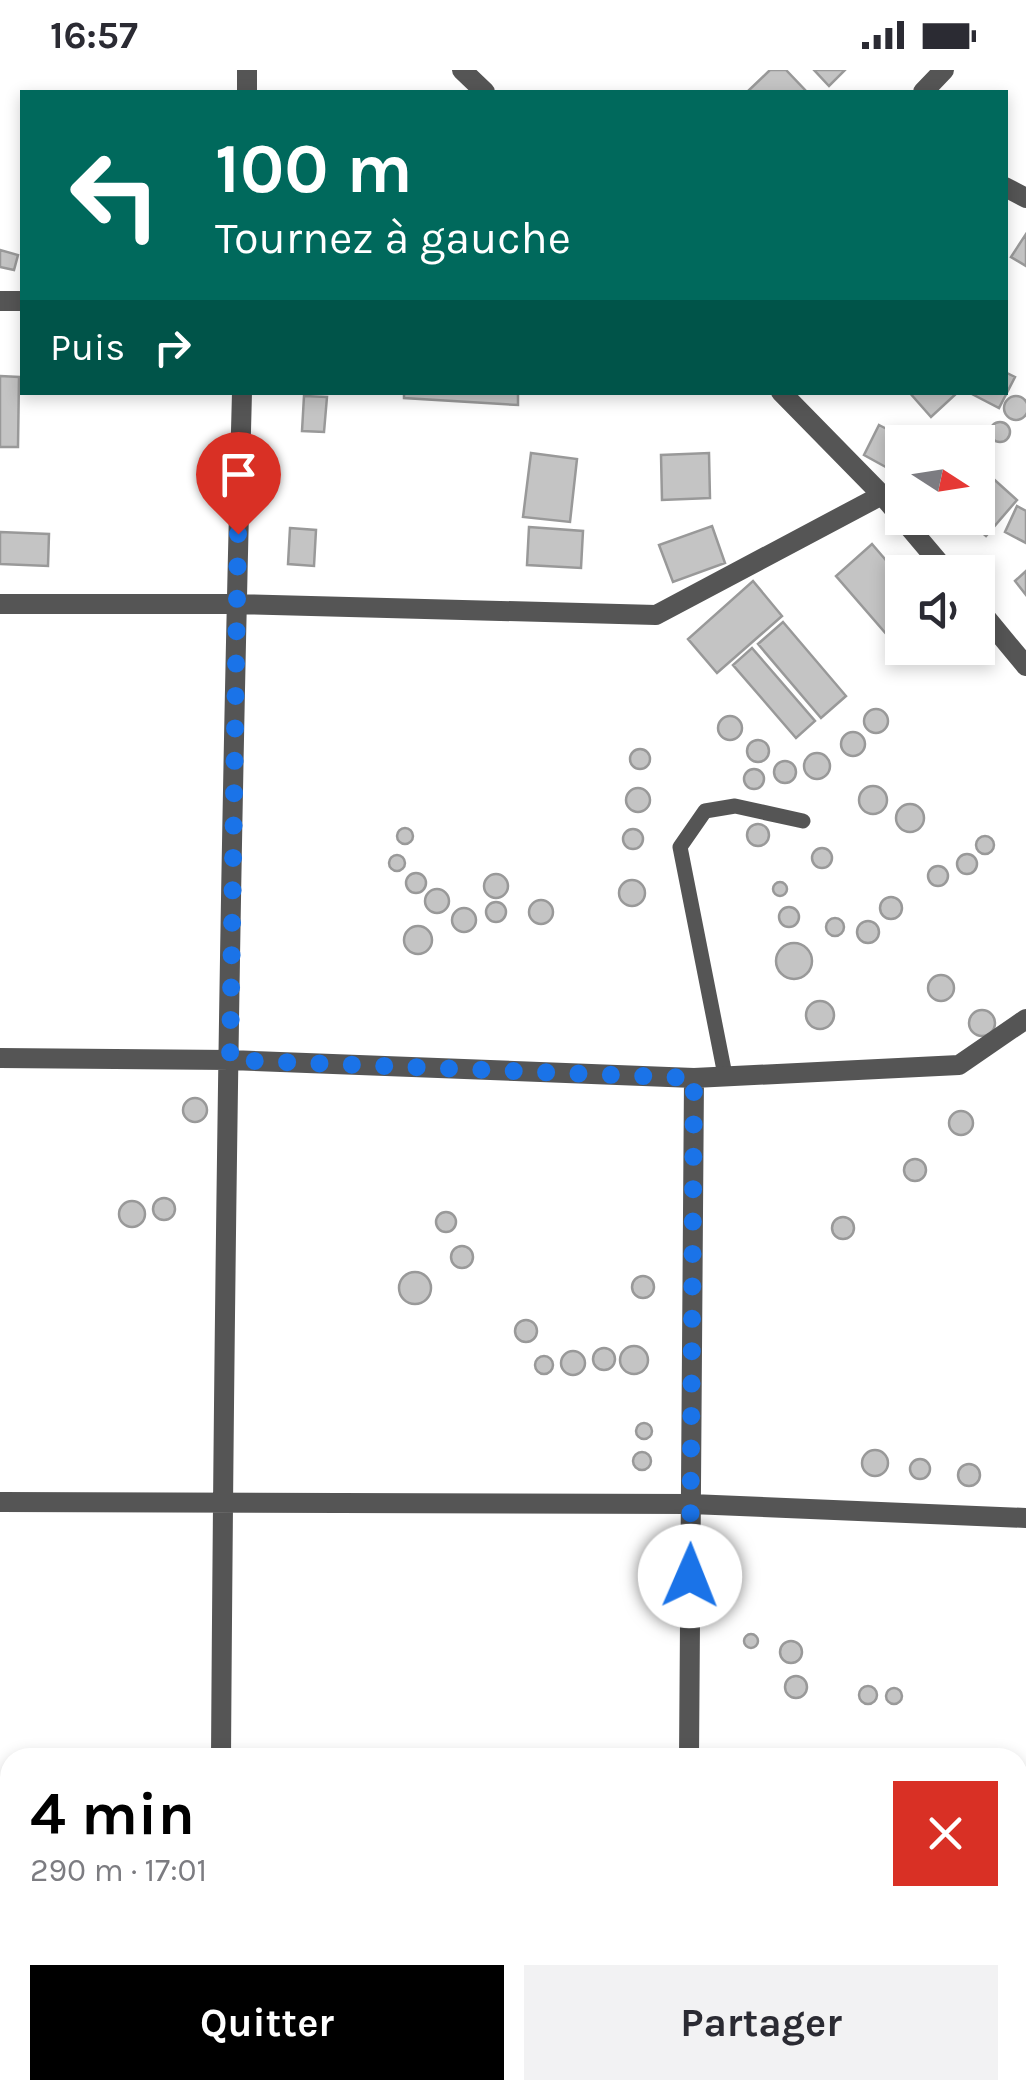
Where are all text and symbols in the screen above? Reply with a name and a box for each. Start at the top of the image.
text: 16:57 [50,13,138,58]
text: 100 m [215,128,413,210]
icon: left [50,130,180,260]
text: Tournez à gauche [215,212,571,264]
icon: right [145,320,200,375]
text: Puis [50,325,125,370]
north arrow [885,425,995,535]
map controls [885,425,995,665]
pin [196,432,281,535]
icon: arrive [211,447,266,502]
button: sound [885,555,995,665]
position arrow [638,1524,742,1628]
text: 4 min [30,1779,195,1849]
button: close [893,1781,998,1886]
text: 290 m · 17:01 [30,1852,207,1889]
button: Quitter [30,1965,504,2080]
button: Partager [524,1965,998,2080]

